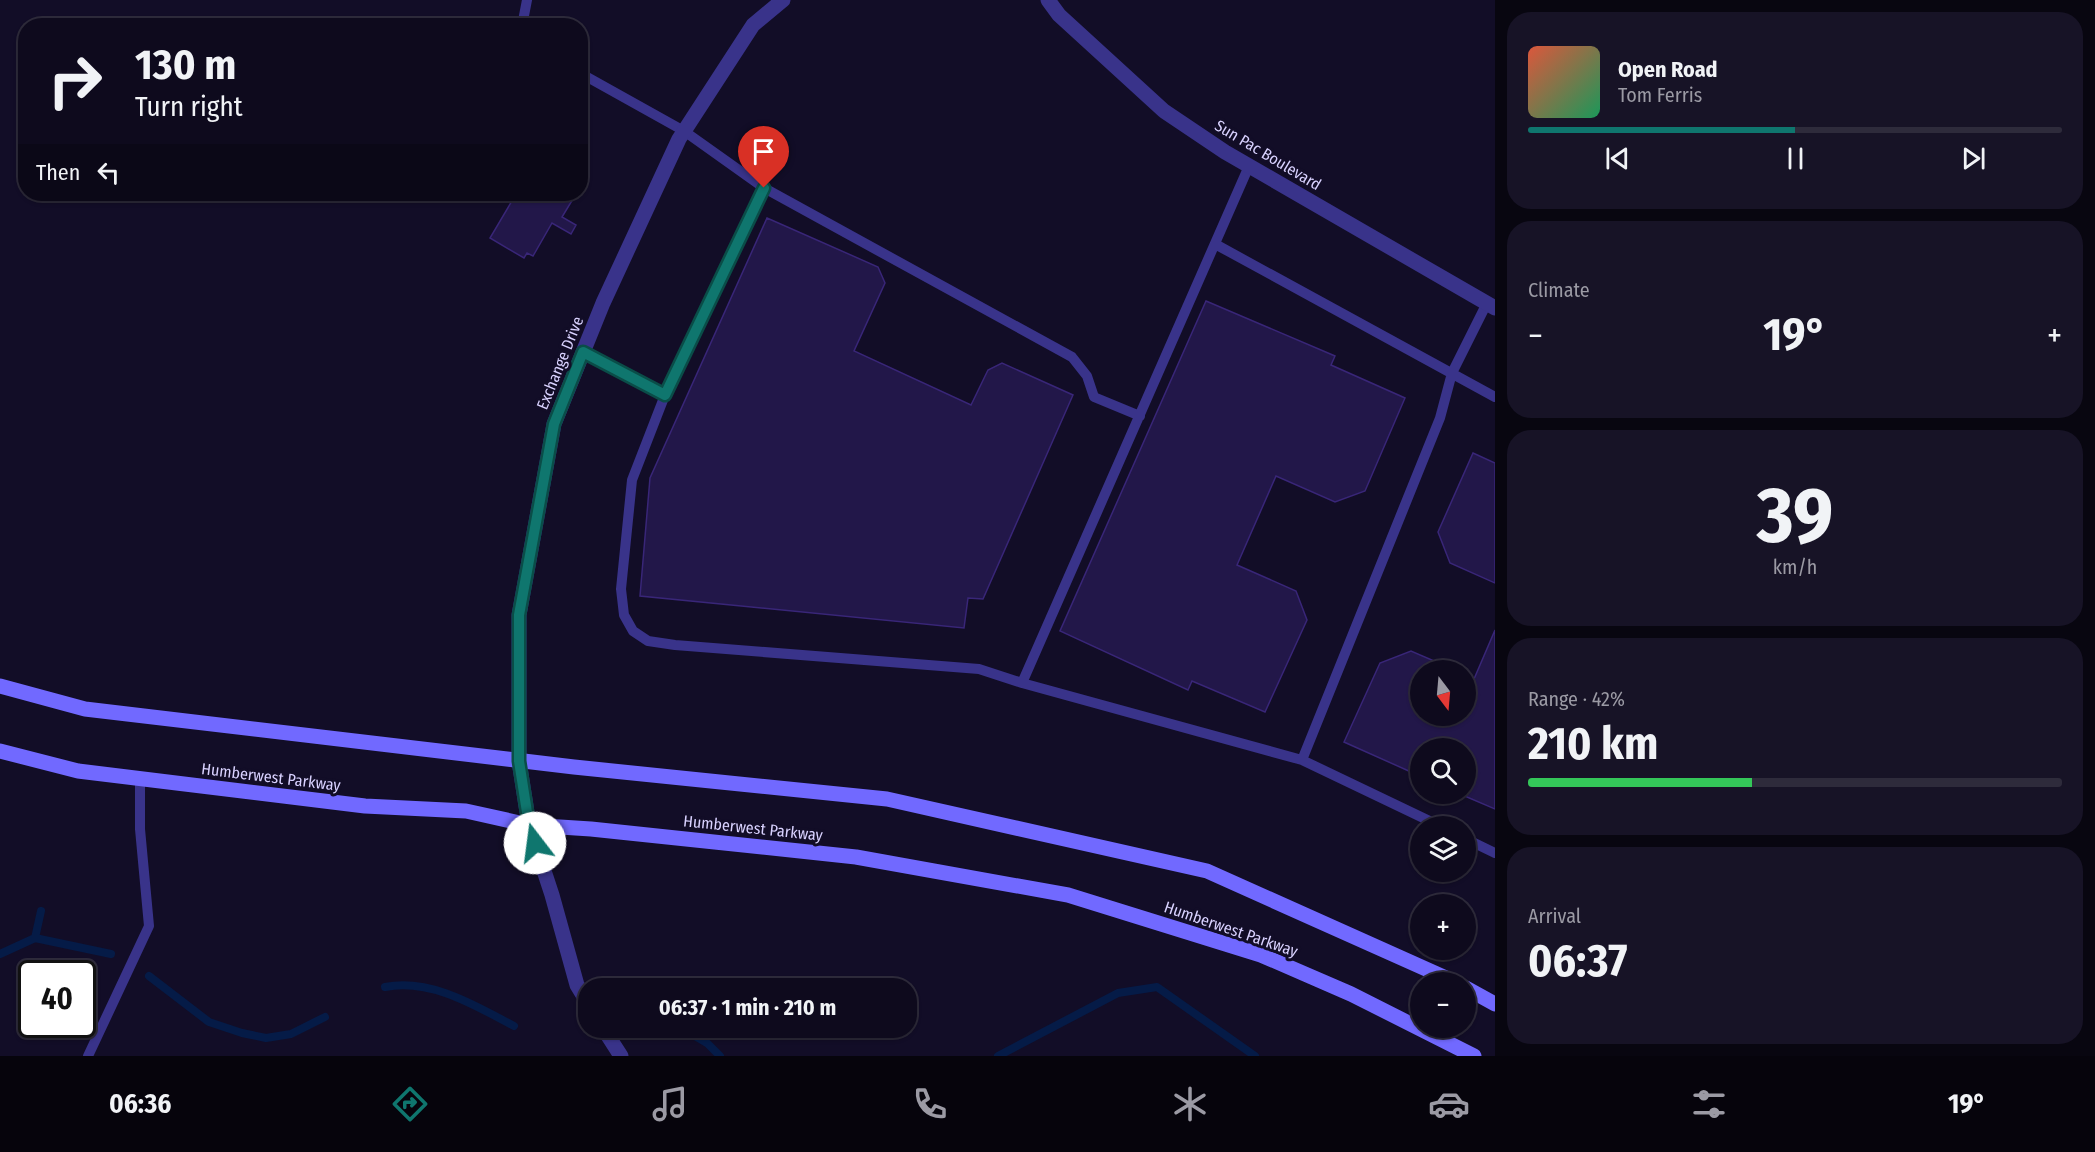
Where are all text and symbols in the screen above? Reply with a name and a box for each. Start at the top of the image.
text: 130 m [135,40,236,90]
icon: right [36,42,114,120]
text: Open Road [1618,56,1718,83]
text: Tom Ferris [1618,83,1702,107]
text: Turn right [135,91,243,123]
street label: Sun Pac Boulevard [1211,116,1325,194]
pin [738,126,789,188]
icon: arrive [747,135,780,168]
icon: previous [1601,142,1634,175]
icon: pause [1779,142,1812,175]
icon: next [1957,142,1990,175]
icon: left [92,156,125,189]
text: Then [36,159,80,186]
text: Climate [1528,278,1590,302]
text: 19° [1763,308,1827,362]
street label: Exchange Drive [533,314,587,412]
text: − [1528,316,1543,356]
text: + [2047,316,2062,356]
text: 39 [1757,469,1833,563]
text: km/h [1773,555,1817,579]
north arrow [1410,660,1476,726]
map controls [1410,660,1476,1038]
text: Range · 42% [1528,687,1625,711]
text: 210 km [1528,717,1658,771]
button: search [1410,738,1476,804]
street label: Humberwest Parkway [200,759,342,795]
position arrow [503,811,567,875]
street label: Humberwest Parkway [682,811,824,845]
button: layers [1410,816,1476,882]
button: + [1410,894,1476,960]
street label: Humberwest Parkway [1162,897,1301,961]
text: Arrival [1528,904,1581,928]
text: 06:37 [1528,934,1627,988]
speed limit sign: 40 [18,960,96,1038]
button: − [1410,972,1476,1038]
text: 06:37 · 1 min · 210 m [659,994,836,1021]
icon: directions [389,1083,431,1125]
icon: music [649,1083,691,1125]
icon: phone [909,1083,951,1125]
icon: climate [1169,1083,1211,1125]
icon: car [1428,1083,1470,1125]
icon: filters [1688,1083,1730,1125]
text: 06:36 [109,1088,171,1120]
text: 19° [1948,1088,1986,1120]

